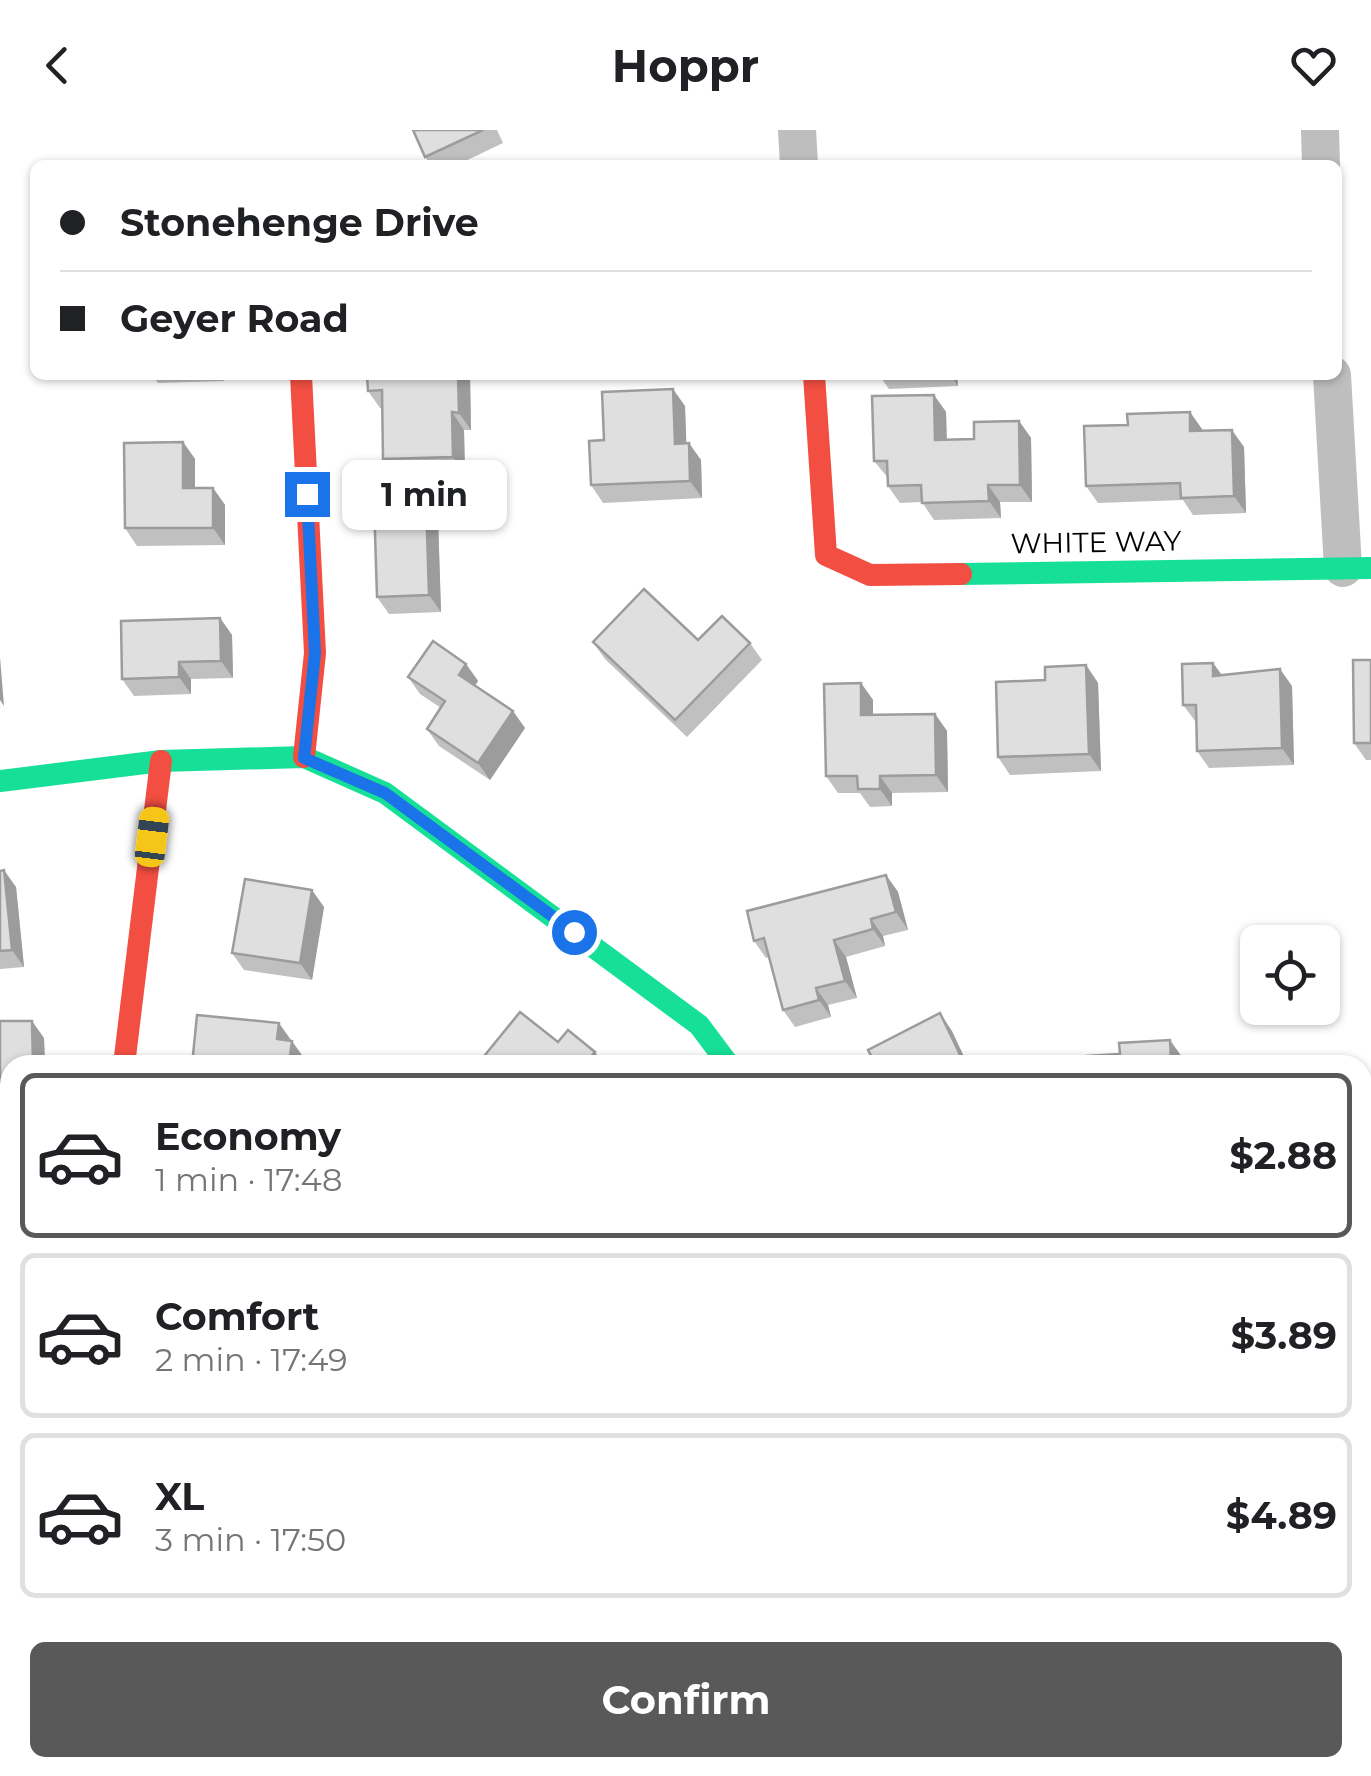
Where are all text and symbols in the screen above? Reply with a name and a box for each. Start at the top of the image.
icon: back [30,38,85,93]
text: Hoppr [612,38,759,93]
icon: heart [1286,38,1341,93]
text: Stonehenge Drive [120,199,479,246]
text: Geyer Road [120,295,349,342]
callout: 1 min [342,459,507,529]
route end [285,472,330,517]
text: 1 min [381,475,468,514]
street label: WHITE WAY [1010,524,1182,560]
car [133,805,171,869]
route start [552,910,597,955]
map controls [1240,925,1340,1025]
button: locate [1240,925,1340,1025]
icon: car [35,1111,125,1201]
text: Economy [155,1113,341,1160]
text: $2.88 [1229,1132,1337,1179]
text: 1 min · 17:48 [155,1160,342,1199]
icon: car [35,1291,125,1381]
text: Comfort [155,1293,319,1340]
text: $3.89 [1231,1312,1337,1359]
text: 2 min · 17:49 [155,1340,348,1379]
icon: car [35,1471,125,1561]
text: XL [155,1473,204,1520]
text: $4.89 [1226,1492,1337,1539]
text: 3 min · 17:50 [155,1520,346,1559]
button: Confirm [30,1642,1342,1757]

